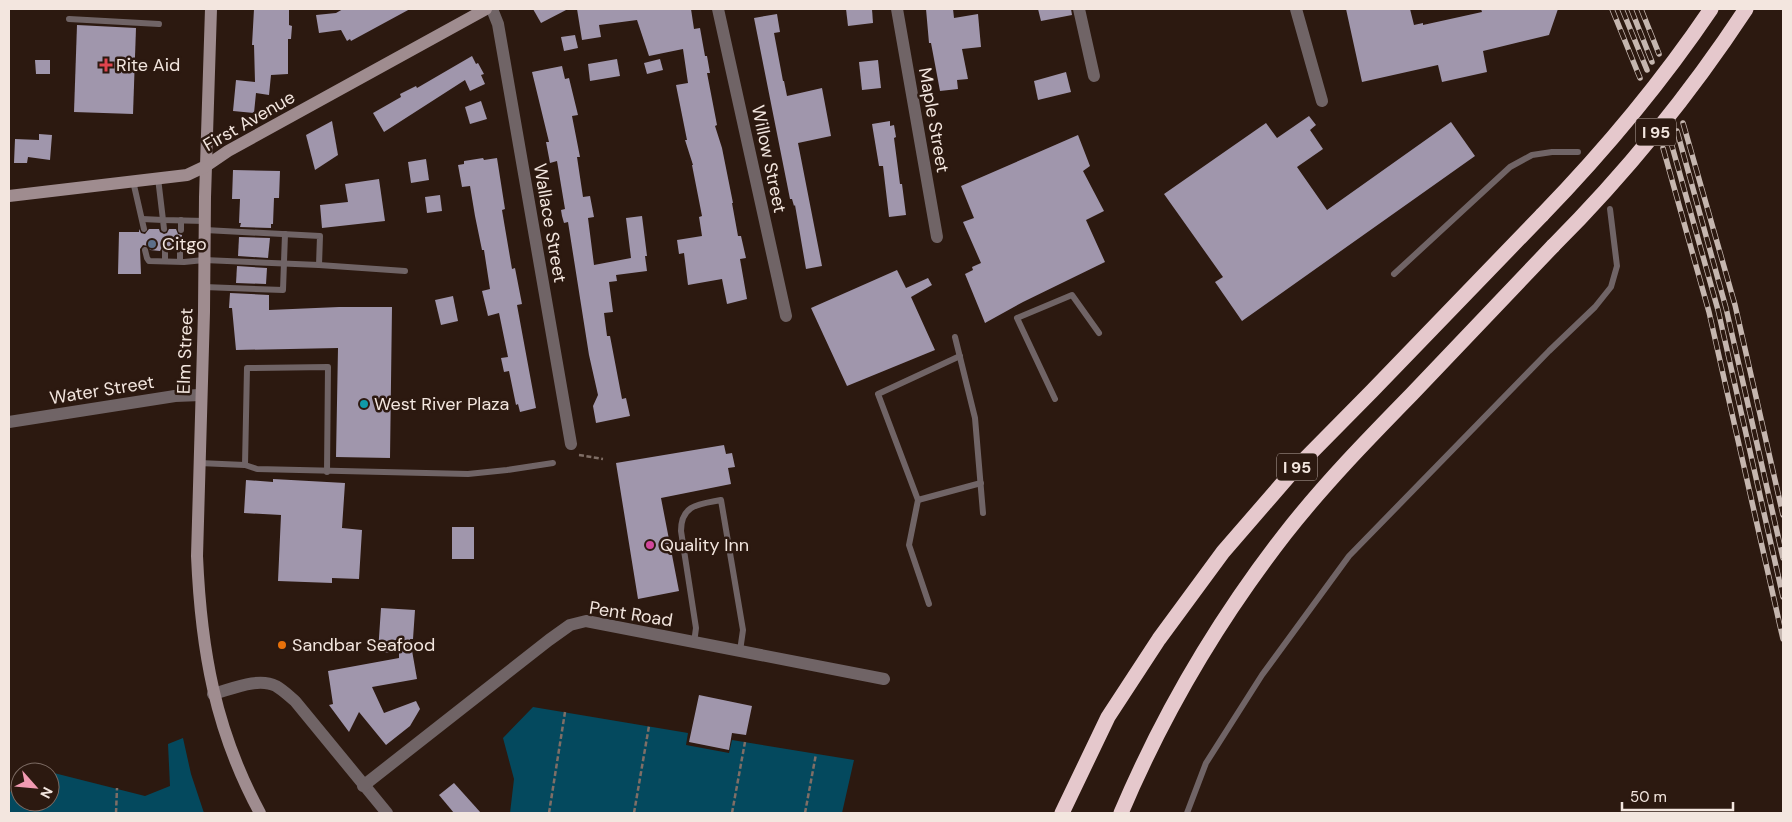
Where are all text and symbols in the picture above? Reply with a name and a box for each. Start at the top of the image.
place label: Rite Aid [116,53,180,77]
marker: Rite Aid [100,59,112,71]
street label: Maple Street [913,66,955,174]
street label: First Avenue [199,85,299,157]
street label: Willow Street [746,103,792,215]
road number: I 95 [1636,118,1676,146]
street label: Wallace Street [528,162,572,284]
place label: Citgo [162,232,207,256]
marker: Citgo [146,238,158,250]
street label: Elm Street [172,308,198,394]
street label: Water Street [48,370,156,410]
place label: West River Plaza [374,392,509,416]
marker: West River Plaza [358,398,370,410]
road number: I 95 [1277,454,1317,481]
place label: Quality Inn [660,533,749,557]
marker: Quality Inn [644,539,656,551]
street label: Pent Road [588,596,674,632]
place label: Sandbar Seafood [292,633,435,657]
marker: Sandbar Seafood [276,639,288,651]
north arrow [10,762,60,812]
scale bar [1622,780,1733,812]
text: N [36,784,57,802]
text: 50 m [1630,787,1667,807]

